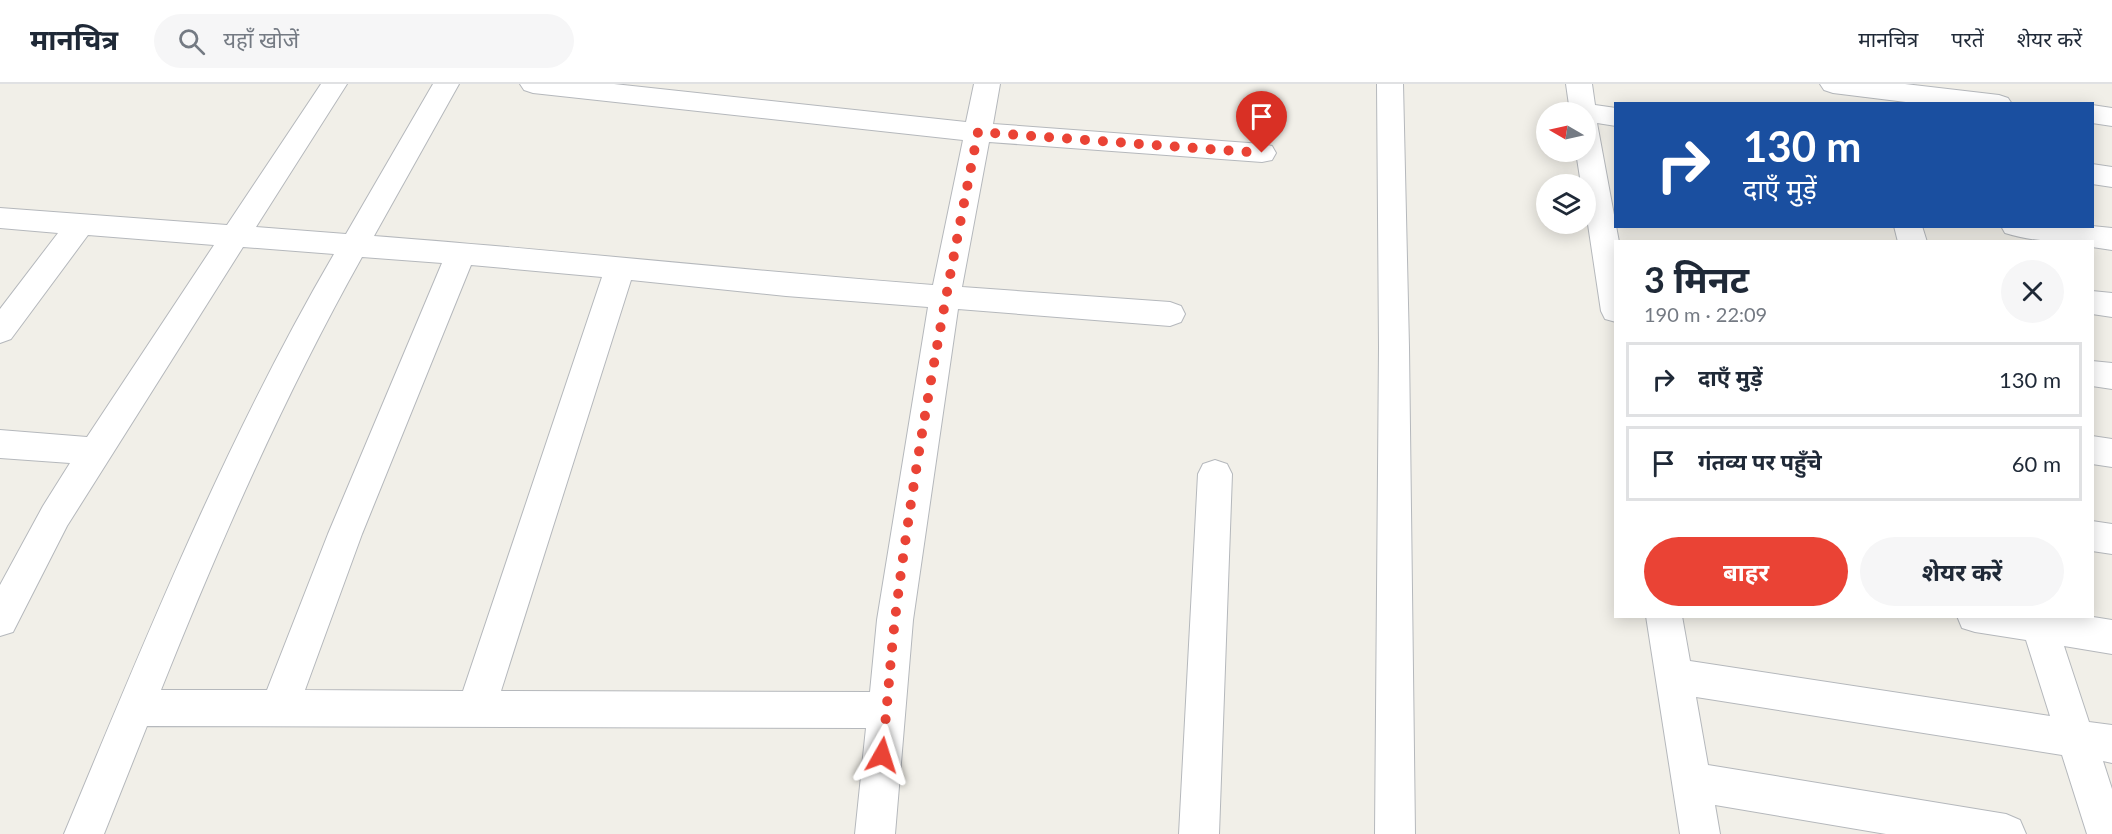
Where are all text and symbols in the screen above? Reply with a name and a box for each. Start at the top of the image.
search box [154,14,574,68]
text: मानचित्र [30,22,118,56]
icon: search [175,25,208,58]
text: यहाँ खोजें [223,26,299,53]
text: मानचित्र [1858,26,1918,51]
text: परतें [1951,26,1984,51]
text: शेयर करें [2017,26,2082,51]
pin [1236,91,1287,153]
icon: arrive [1245,100,1278,133]
north arrow [1536,102,1596,162]
map controls [1536,102,1596,234]
text: 130 m [1743,121,1861,171]
icon: right [1644,126,1722,204]
text: दाएँ मुड़ें [1743,172,1817,205]
button: layers [1536,174,1596,234]
text: 3 मिनट [1644,257,1749,301]
button: close [2001,260,2064,323]
text: 190 m · 22:09 [1644,302,1767,326]
icon: right [1647,363,1680,396]
text: दाएँ मुड़ें [1698,364,1762,391]
text: 130 m [1999,366,2061,393]
icon: arrive [1647,447,1680,480]
text: गंतव्य पर पहुँचे [1698,448,1822,475]
text: 60 m [2012,450,2061,477]
button: बाहर [1644,537,1848,606]
button: शेयर करें [1860,537,2064,606]
position arrow [850,723,914,787]

